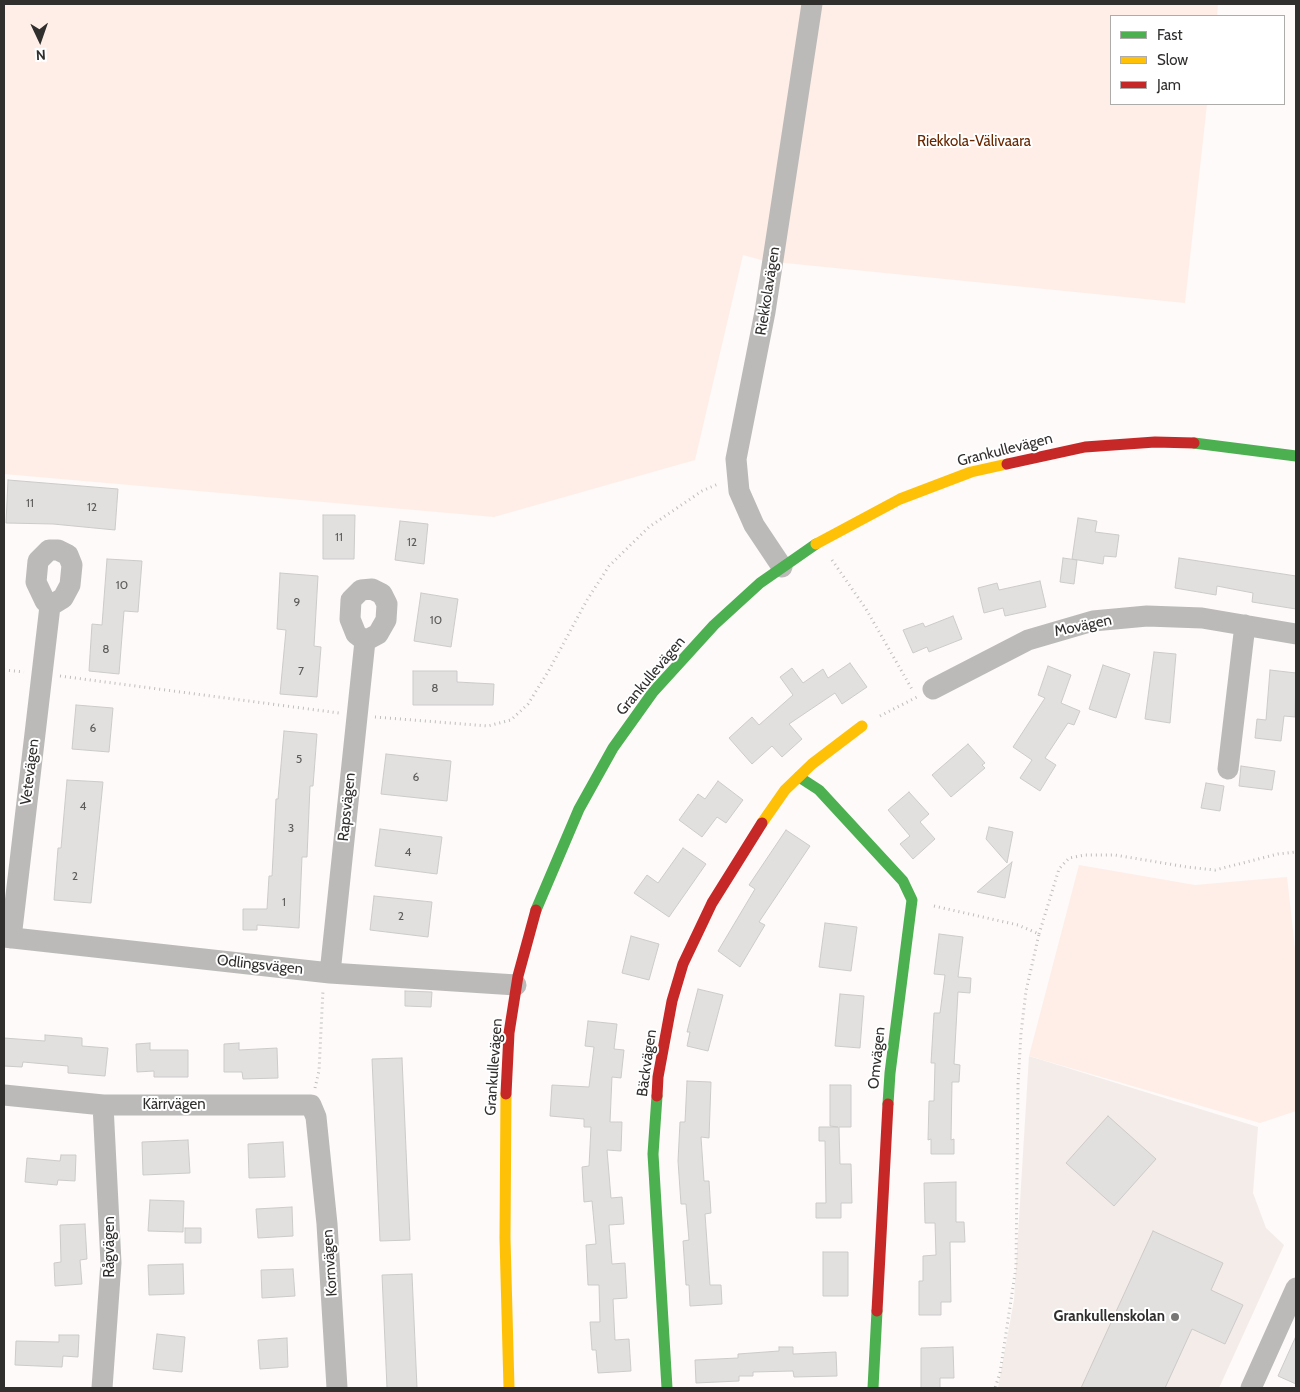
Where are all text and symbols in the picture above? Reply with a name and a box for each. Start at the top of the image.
north arrow [15,15,65,65]
legend [1110,15,1285,105]
text: Fast [1157,26,1182,44]
text: N [35,46,46,64]
text: Slow [1157,51,1188,69]
text: Jam [1157,76,1181,94]
park label: Riekkola-Välivaara [917,133,1031,151]
street label: Riekkolavägen [752,245,784,337]
street label: Grankullevägen [956,429,1054,471]
house number: 11 [26,496,34,510]
house number: 12 [87,500,97,514]
house number: 11 [335,530,343,544]
house number: 12 [407,535,417,549]
house number: 10 [116,578,128,592]
house number: 9 [294,595,300,609]
street label: Movägen [1053,611,1113,641]
house number: 10 [430,613,442,627]
street label: Grankullevägen [613,633,689,719]
house number: 8 [102,642,110,656]
house number: 7 [298,664,304,678]
house number: 8 [431,681,439,695]
house number: 6 [90,721,96,735]
street label: Vetevägen [17,738,43,806]
house number: 5 [296,752,302,766]
house number: 6 [413,770,419,784]
street label: Rapsvägen [334,772,360,842]
house number: 4 [80,799,86,813]
house number: 3 [288,821,294,835]
house number: 4 [405,845,411,859]
house number: 2 [72,869,78,883]
house number: 1 [282,895,286,909]
house number: 2 [398,909,404,923]
street label: Odlingsvägen [216,952,304,978]
street label: Grankullevägen [482,1018,506,1116]
street label: Omvägen [865,1026,889,1090]
street label: Bäckvägen [633,1028,661,1098]
street label: Kärrvägen [142,1096,206,1114]
street label: Rågvägen [101,1216,119,1278]
street label: Kornvägen [319,1229,341,1297]
place label: Grankullenskolan [1054,1308,1165,1326]
marker: Grankullenskolan [1169,1311,1181,1323]

